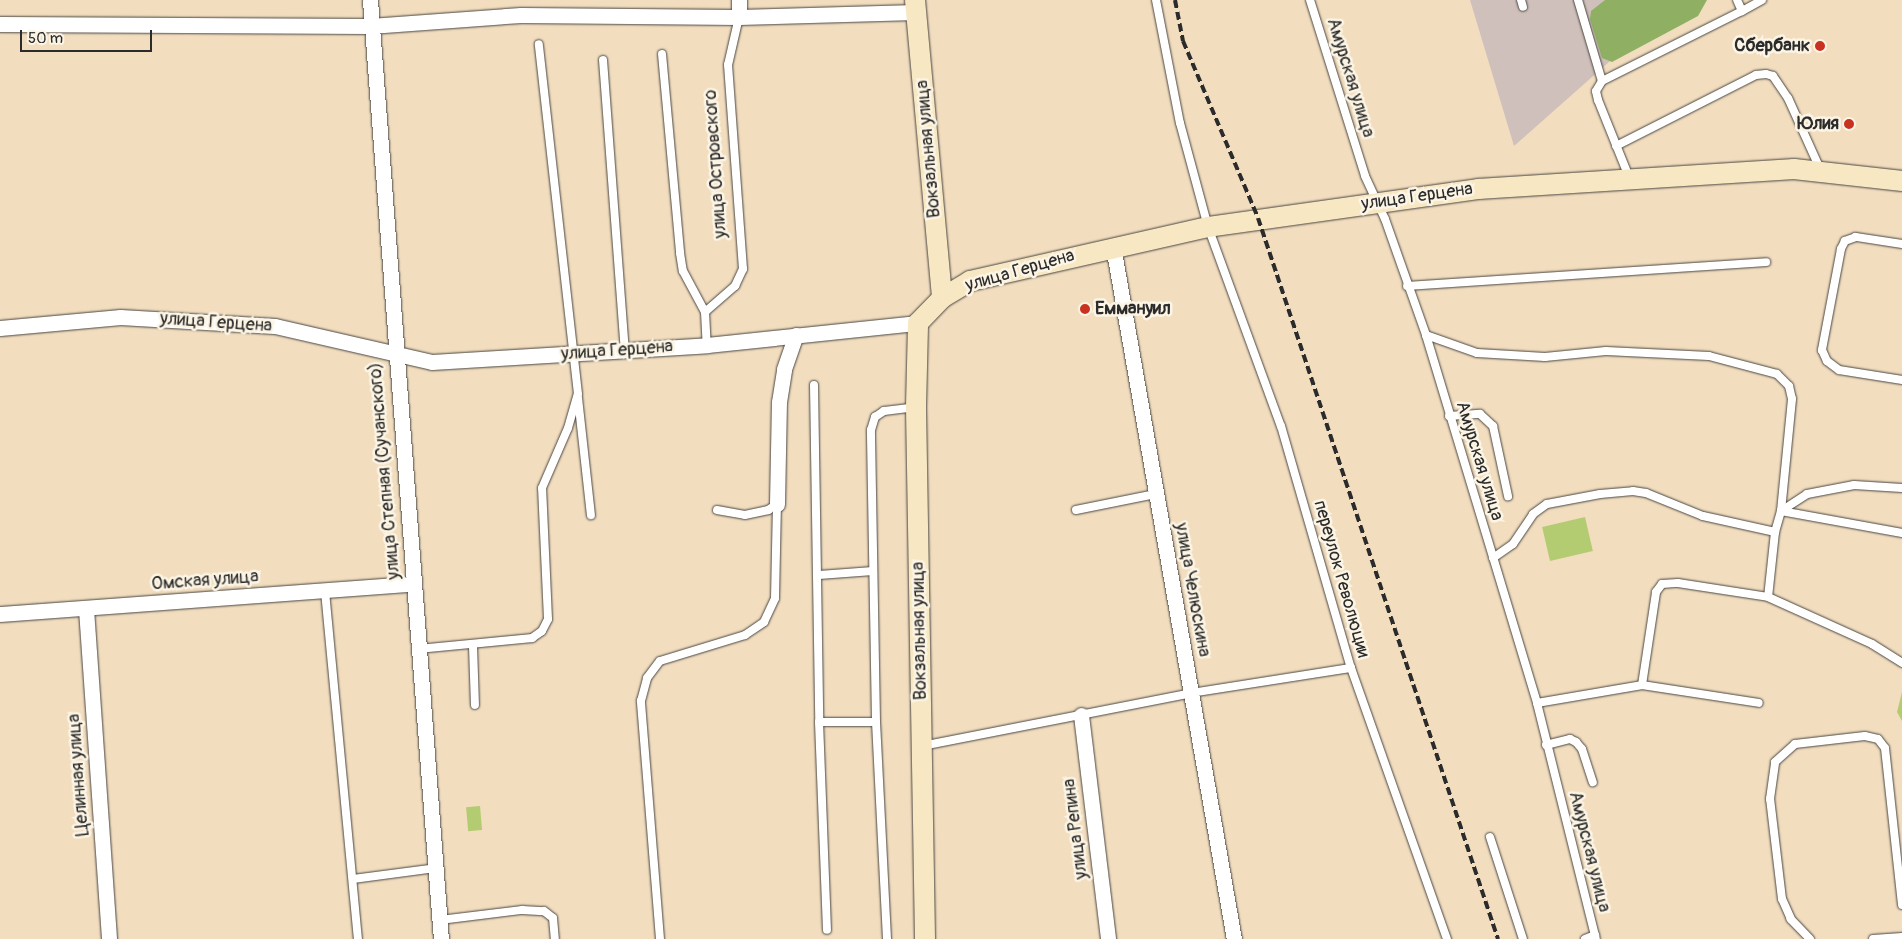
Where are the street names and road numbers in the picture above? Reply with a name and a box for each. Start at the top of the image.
street label: Амурская улица [1322,16,1378,140]
street label: Вокзальная улица [912,79,946,219]
street label: улица Островского [700,89,732,239]
street label: улица Герцена [1360,178,1474,216]
street label: улица Герцена [963,245,1077,297]
street label: улица Герцена [159,308,273,338]
street label: улица Герцена [560,336,674,366]
street label: улица Степная (Сучанского) [365,362,405,580]
street label: Амурская улица [1451,399,1507,523]
street label: переулок Революции [1308,498,1374,660]
street label: улица Челюскина [1170,521,1214,659]
street label: Вокзальная улица [908,562,932,700]
street label: Омская улица [151,566,259,596]
street label: Целинная улица [64,713,94,837]
street label: улица Репина [1059,778,1093,880]
street label: Амурская улица [1564,789,1614,915]

